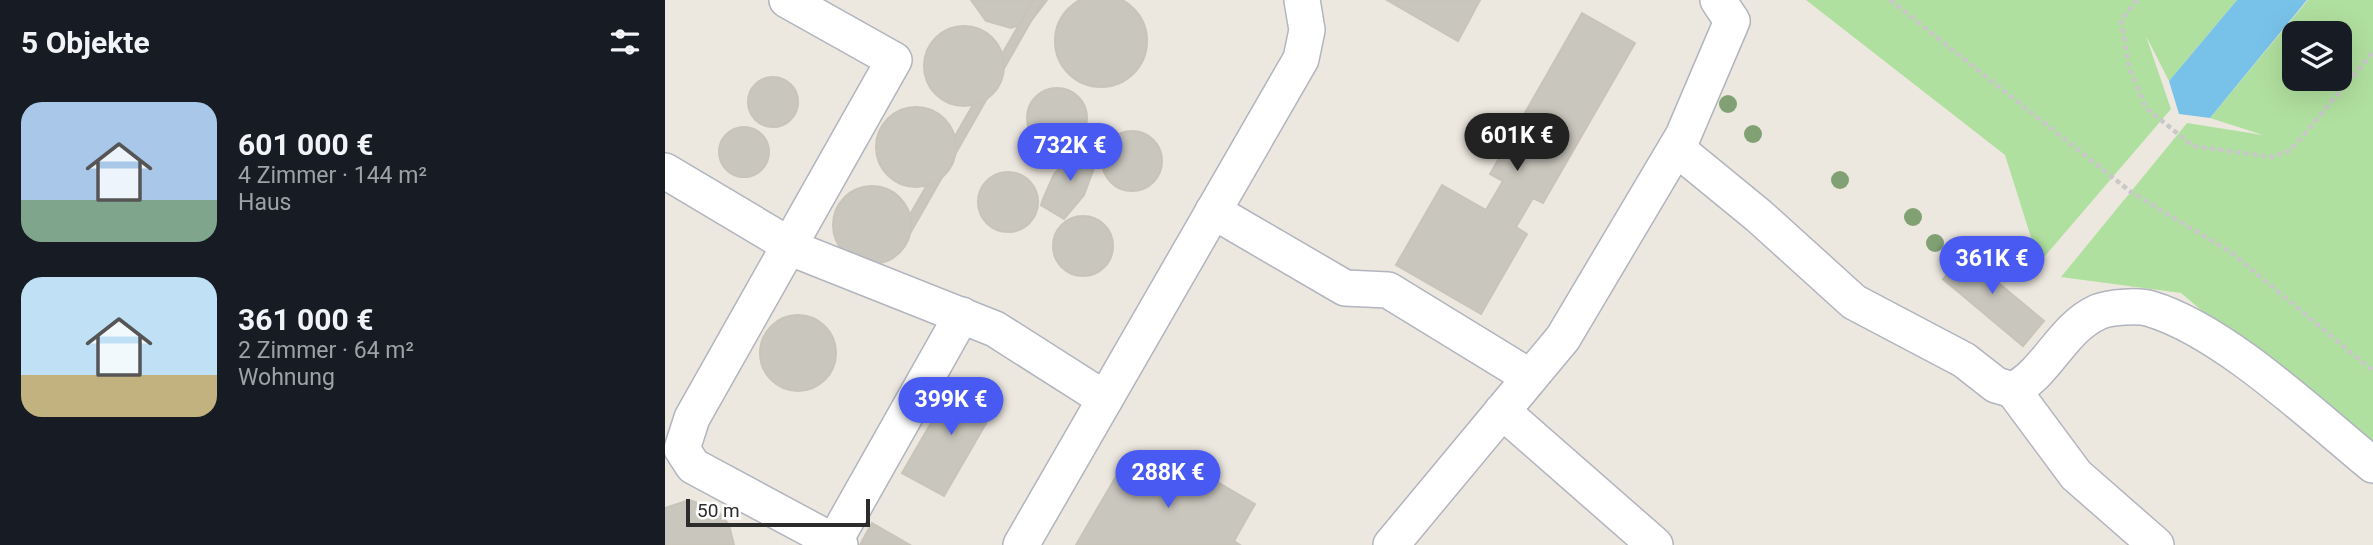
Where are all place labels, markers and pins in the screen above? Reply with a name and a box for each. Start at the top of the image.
pin: 601K € [1460,114,1574,173]
pin: 732K € [1013,124,1127,183]
pin: 361K € [1935,236,2049,296]
pin: 399K € [894,378,1008,437]
pin: 288K € [1111,450,1225,510]

